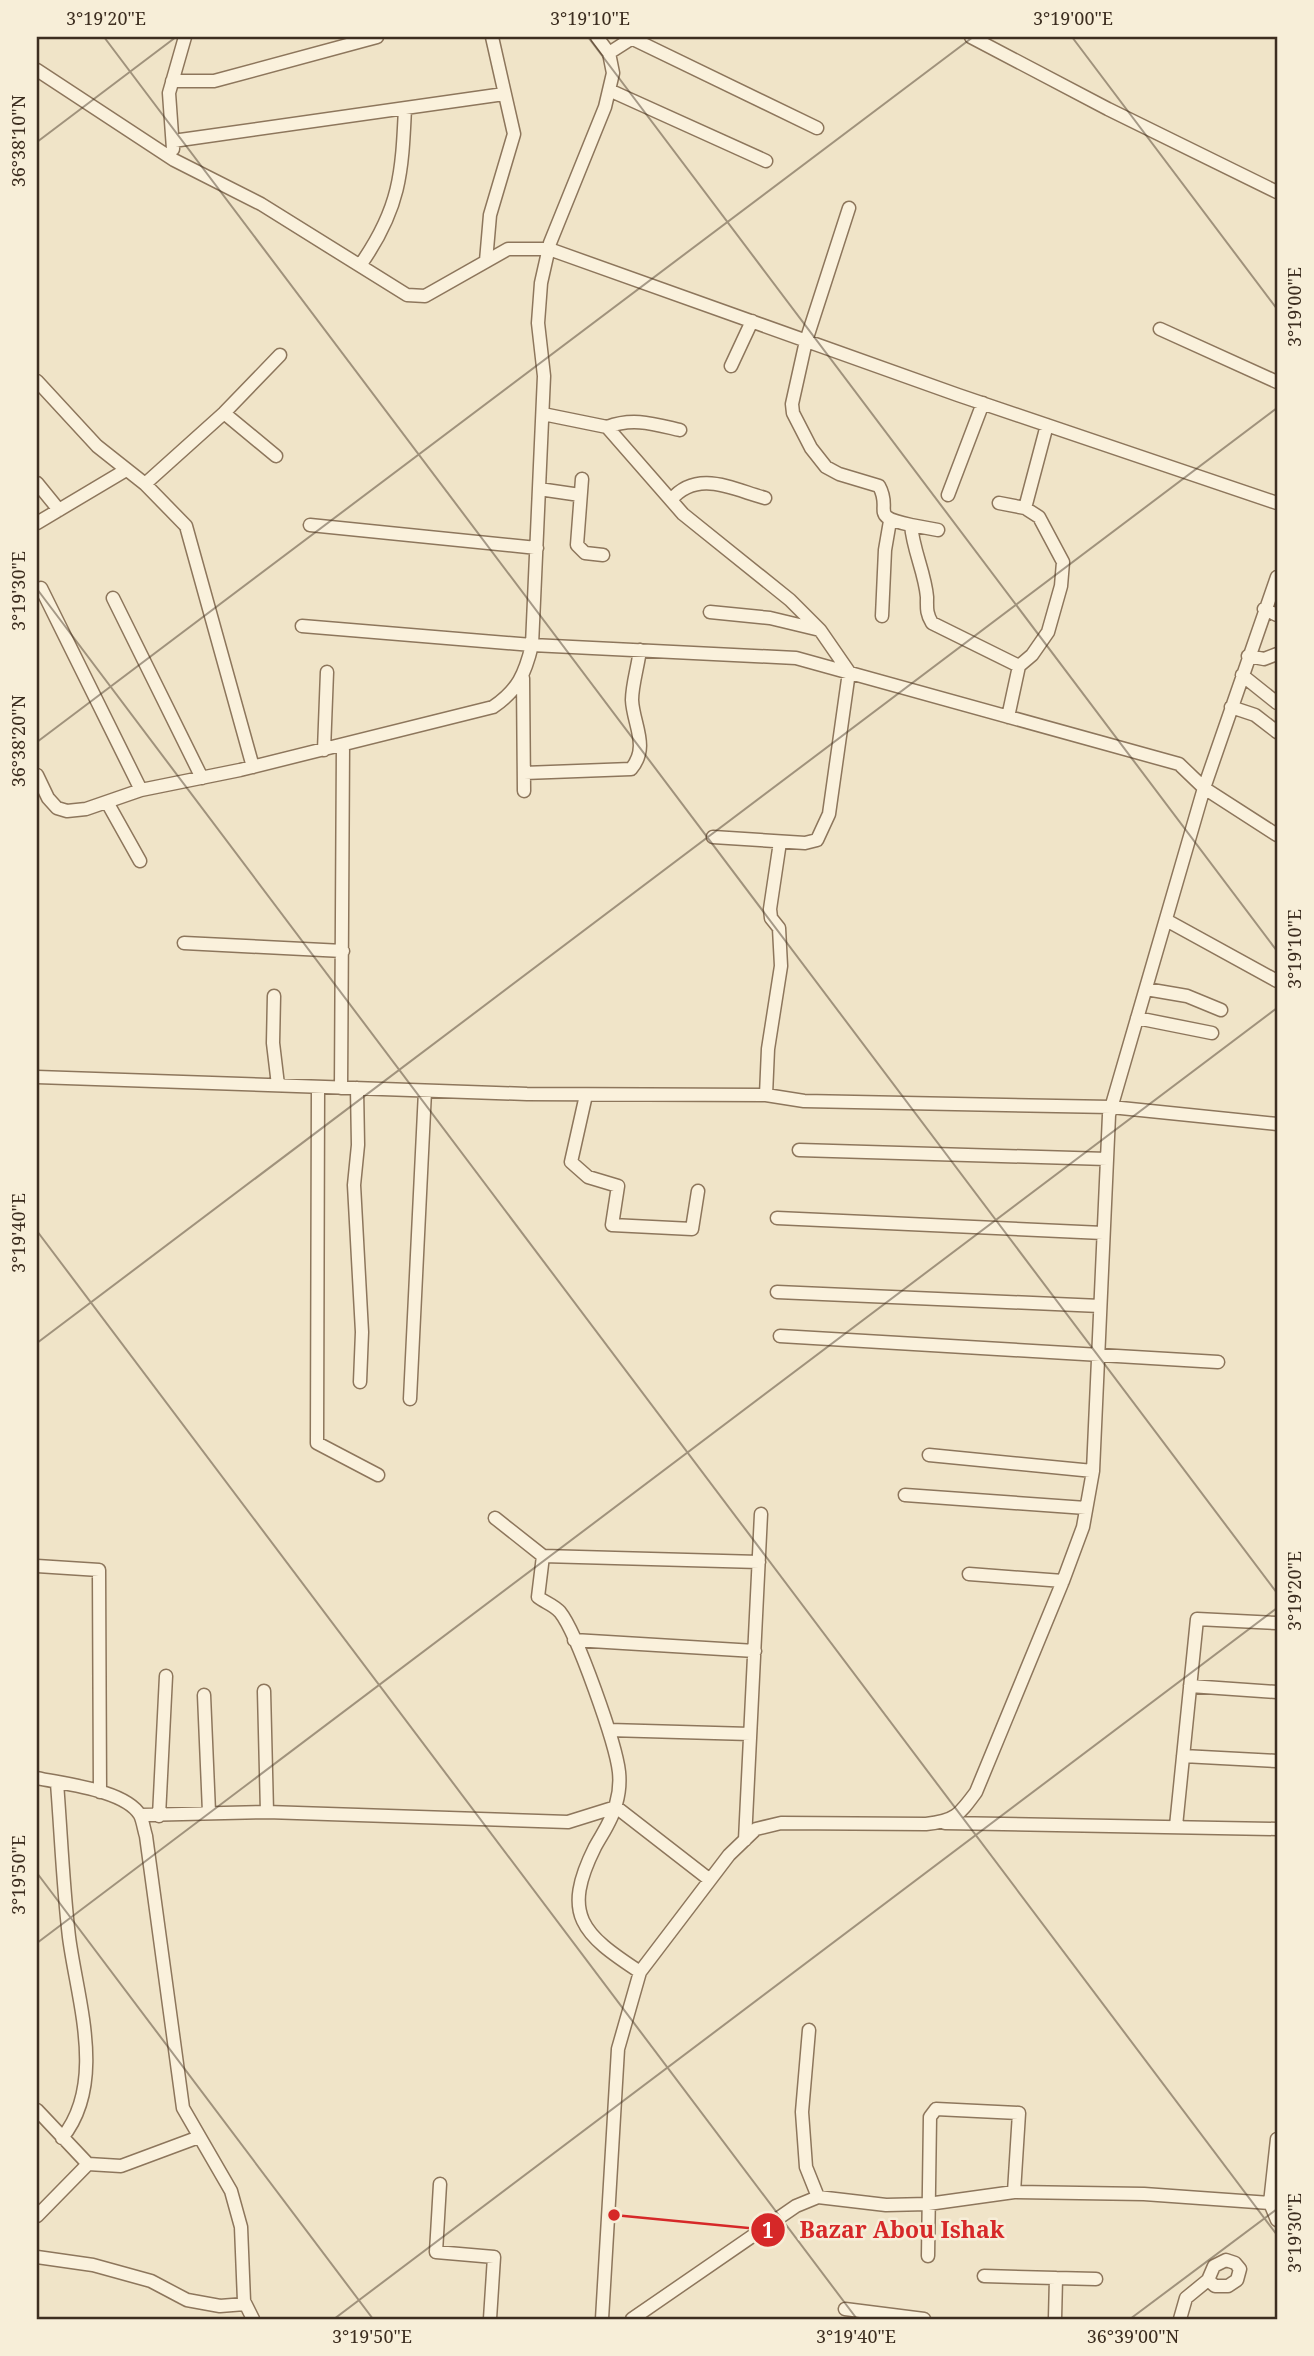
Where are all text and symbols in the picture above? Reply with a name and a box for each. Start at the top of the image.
text: 3°19'20"E [66,6,146,30]
text: 3°19'10"E [550,6,630,30]
text: 3°19'00"E [1033,6,1113,30]
text: 36°38'10"N [6,94,30,187]
text: 3°19'00"E [1282,267,1306,347]
text: 3°19'30"E [6,551,30,631]
text: 36°38'20"N [6,694,30,787]
text: 3°19'10"E [1282,909,1306,989]
text: 3°19'40"E [6,1193,30,1273]
text: 3°19'20"E [1282,1551,1306,1631]
text: 3°19'50"E [6,1835,30,1915]
text: 3°19'30"E [1282,2193,1306,2273]
callout: Bazar Abou Ishak [750,2208,1018,2252]
text: Bazar Abou Ishak [800,2213,1005,2245]
text: 1 [762,2216,774,2244]
text: 3°19'50"E [332,2324,412,2348]
text: 3°19'40"E [816,2324,896,2348]
text: 36°39'00"N [1087,2324,1180,2348]

